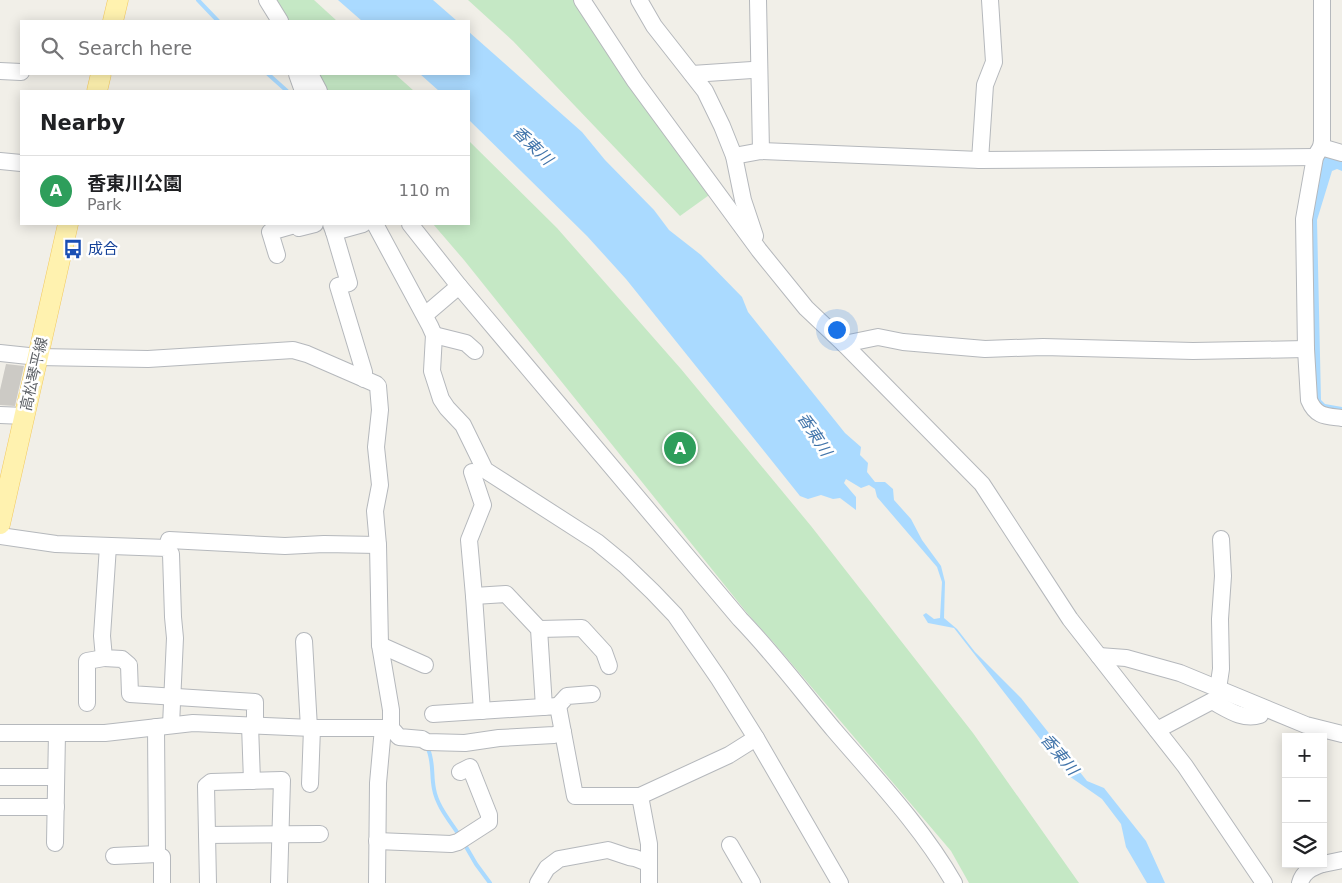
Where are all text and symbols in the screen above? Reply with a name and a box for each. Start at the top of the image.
search box [20,20,470,75]
icon: search [38,34,66,62]
text: Search here [78,37,192,59]
text: Nearby [40,111,125,135]
water label: 香東川 [509,122,558,170]
text: 香東川公園 [87,172,182,194]
text: A [50,181,62,200]
text: 110 m [399,181,450,200]
text: Park [87,195,122,214]
bus stop icon: 成合 [62,238,84,260]
place label: 成合 [88,240,118,258]
your location [824,317,850,343]
street label: 高松琴平線 [17,335,51,413]
water label: 香東川 [794,409,837,461]
pin: A [664,429,696,467]
water label: 香東川 [1037,730,1084,780]
map controls [1282,733,1327,868]
button: + [1282,733,1327,778]
button: − [1282,778,1327,823]
button: layers [1282,823,1327,868]

